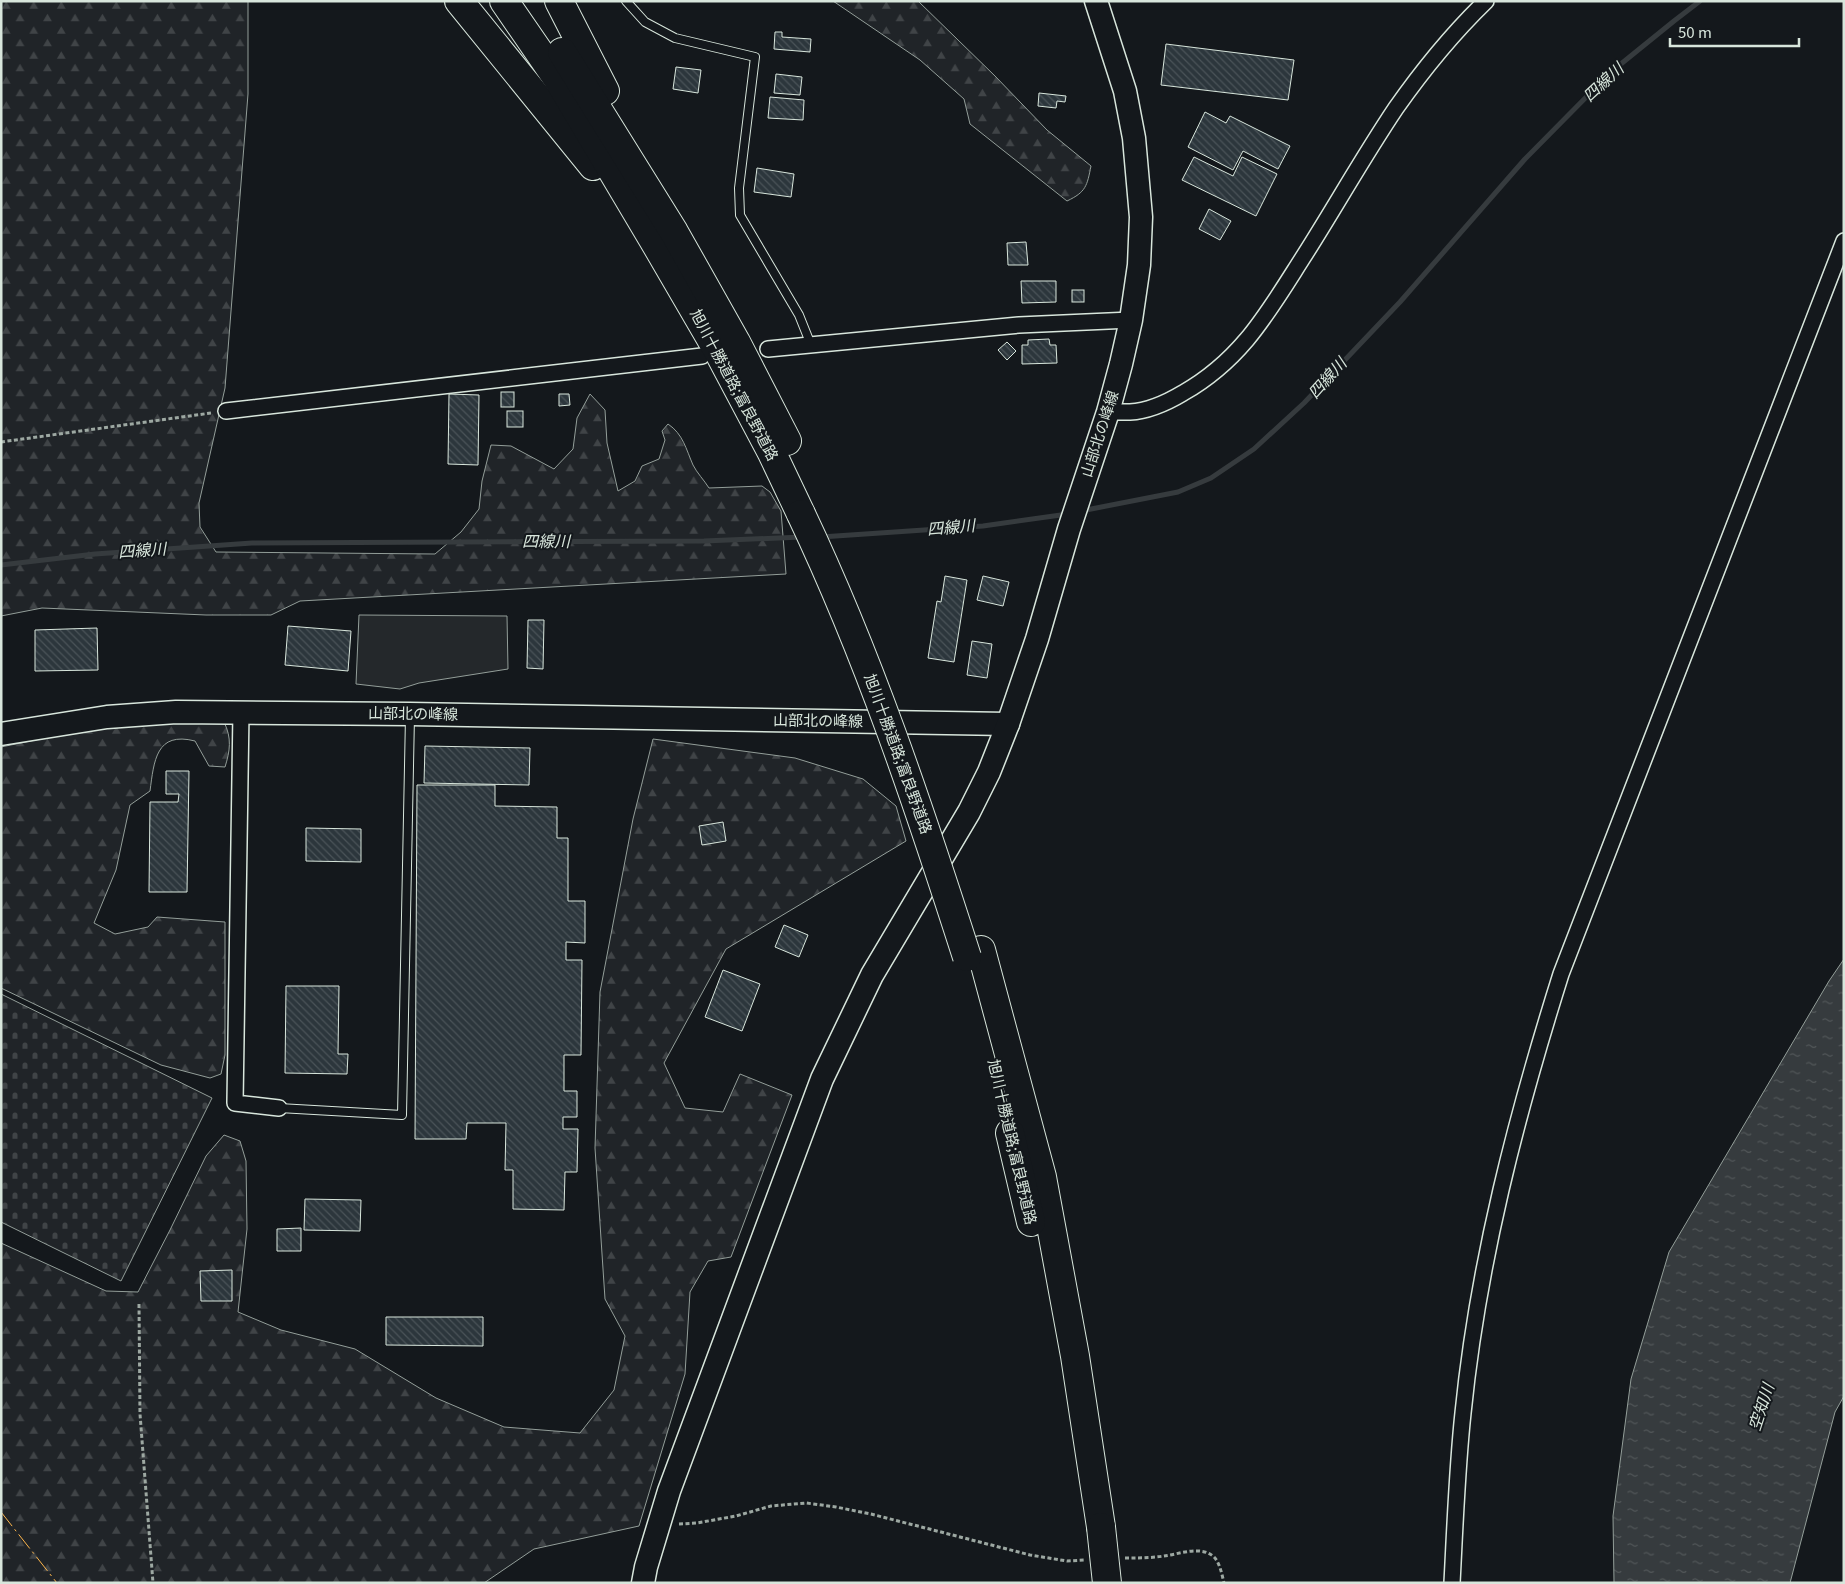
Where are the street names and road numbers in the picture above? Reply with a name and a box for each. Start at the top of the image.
street label: 旭川十勝道路;富良野道路 [686,305,784,464]
street label: 山部北の峰線 [1075,387,1122,480]
street label: 旭川十勝道路;富良野道路 [861,670,938,837]
street label: 山部北の峰線 [368,701,458,724]
street label: 山部北の峰線 [773,708,863,731]
street label: 旭川十勝道路;富良野道路 [984,1057,1043,1226]

